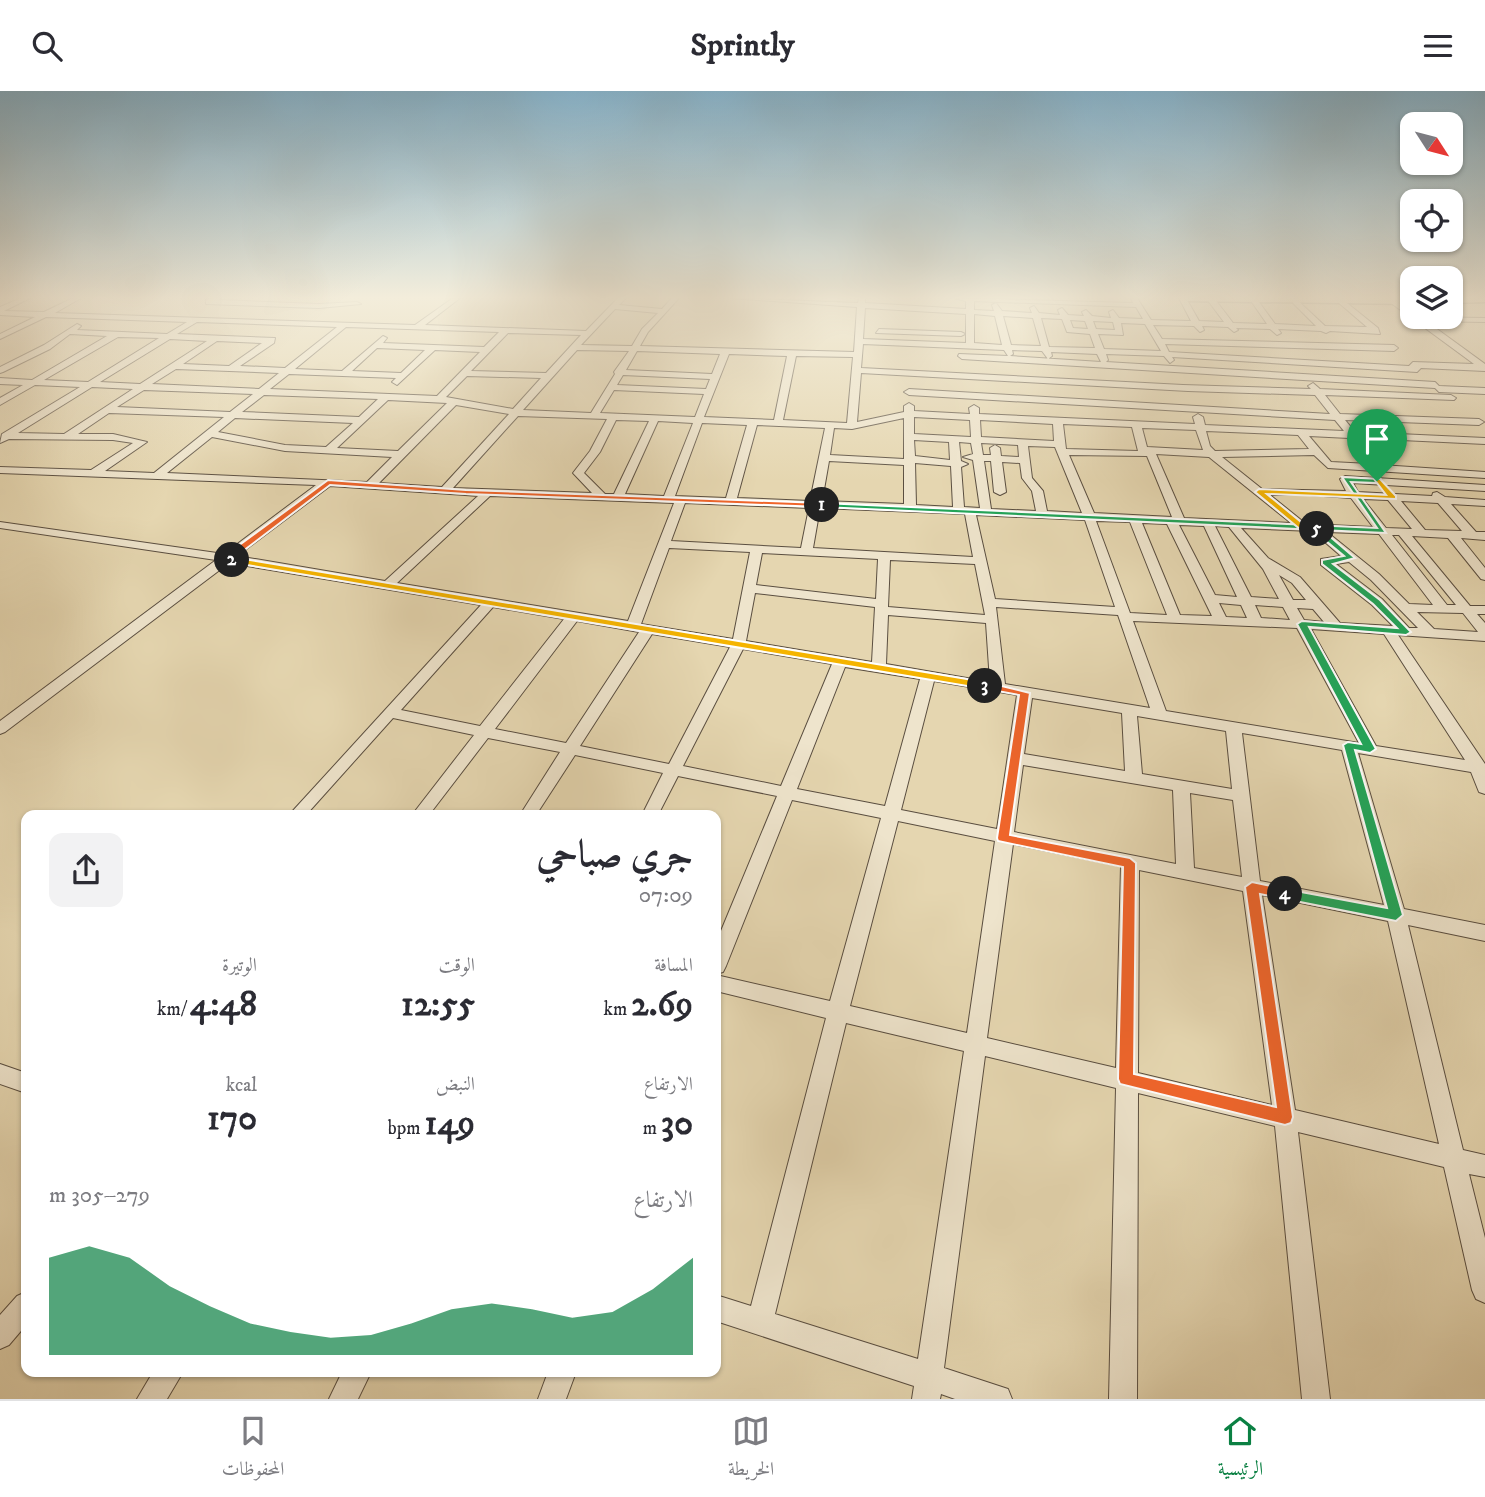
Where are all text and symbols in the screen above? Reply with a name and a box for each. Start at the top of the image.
text: Sprintly [690,26,795,66]
icon: search [28,27,66,65]
icon: menu [1419,27,1457,65]
north arrow [1400,112,1463,175]
map controls [1400,112,1463,329]
button: locate [1400,189,1463,252]
button: layers [1400,266,1463,329]
pin [1347,409,1407,481]
icon: arrive [1358,420,1396,458]
pin: 1 [804,487,840,523]
text: 1 [818,493,825,516]
pin: 5 [1300,511,1334,547]
text: 5 [1312,517,1321,540]
pin: 2 [215,543,250,577]
text: 2 [227,548,236,571]
pin: 3 [968,669,1002,703]
text: 3 [981,674,988,697]
text: جري صباحي [536,831,693,879]
button: share [49,833,123,907]
pin: 4 [1268,877,1302,911]
text: 07:09 [639,881,693,910]
text: 4 [1279,882,1290,905]
text: الوتيرة [222,954,257,977]
text: الوقت [439,954,475,977]
text: المسافة [654,954,693,977]
text: 4:48 [190,983,257,1027]
text: 12:55 [401,983,475,1027]
text: 2.69 [631,983,693,1027]
text: /km [157,998,190,1021]
text: km [604,998,631,1021]
text: النبض [436,1073,475,1096]
text: الارتفاع [644,1073,693,1096]
text: kcal [226,1074,257,1097]
text: 170 [207,1097,257,1141]
text: 149 [425,1102,475,1146]
text: 30 [661,1102,693,1146]
text: bpm [388,1117,425,1140]
text: m [643,1117,661,1140]
text: 279–305 m [49,1181,150,1210]
text: الارتفاع [633,1186,693,1215]
tab: المحفوظات [222,1412,284,1487]
tab: الخريطة [728,1412,774,1487]
tab: الرئيسية [1218,1412,1263,1487]

